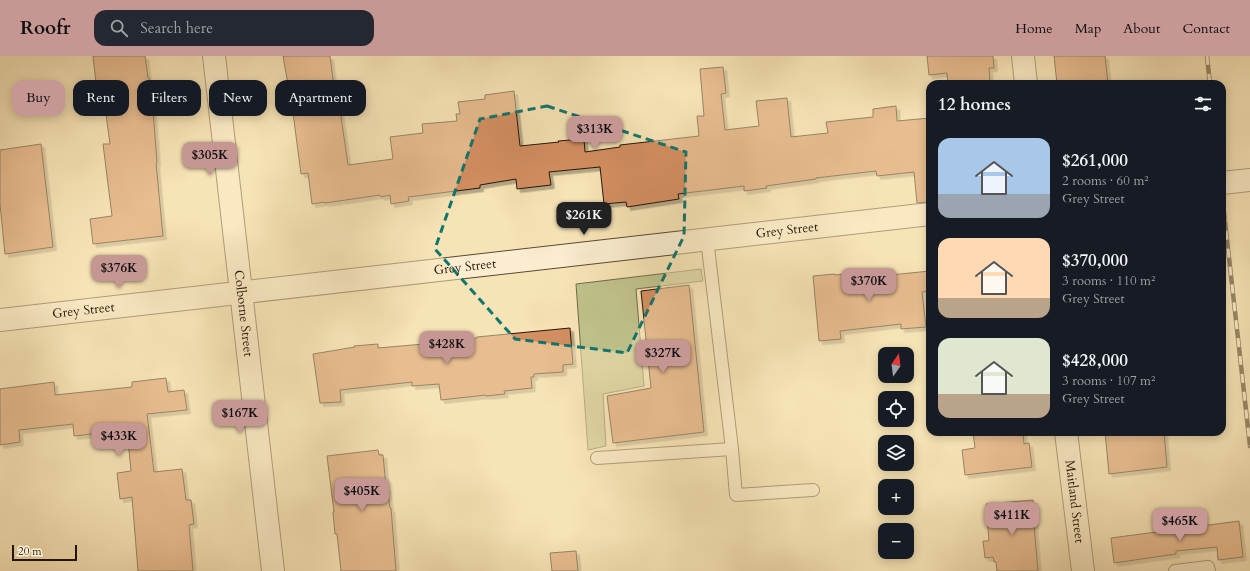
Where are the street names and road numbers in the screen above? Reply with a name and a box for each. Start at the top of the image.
street label: Grey Street [755,218,819,243]
street label: Grey Street [433,255,497,279]
street label: Colborne Street [230,269,257,358]
street label: Grey Street [51,298,116,323]
street label: Maitland Street [1060,459,1089,544]

